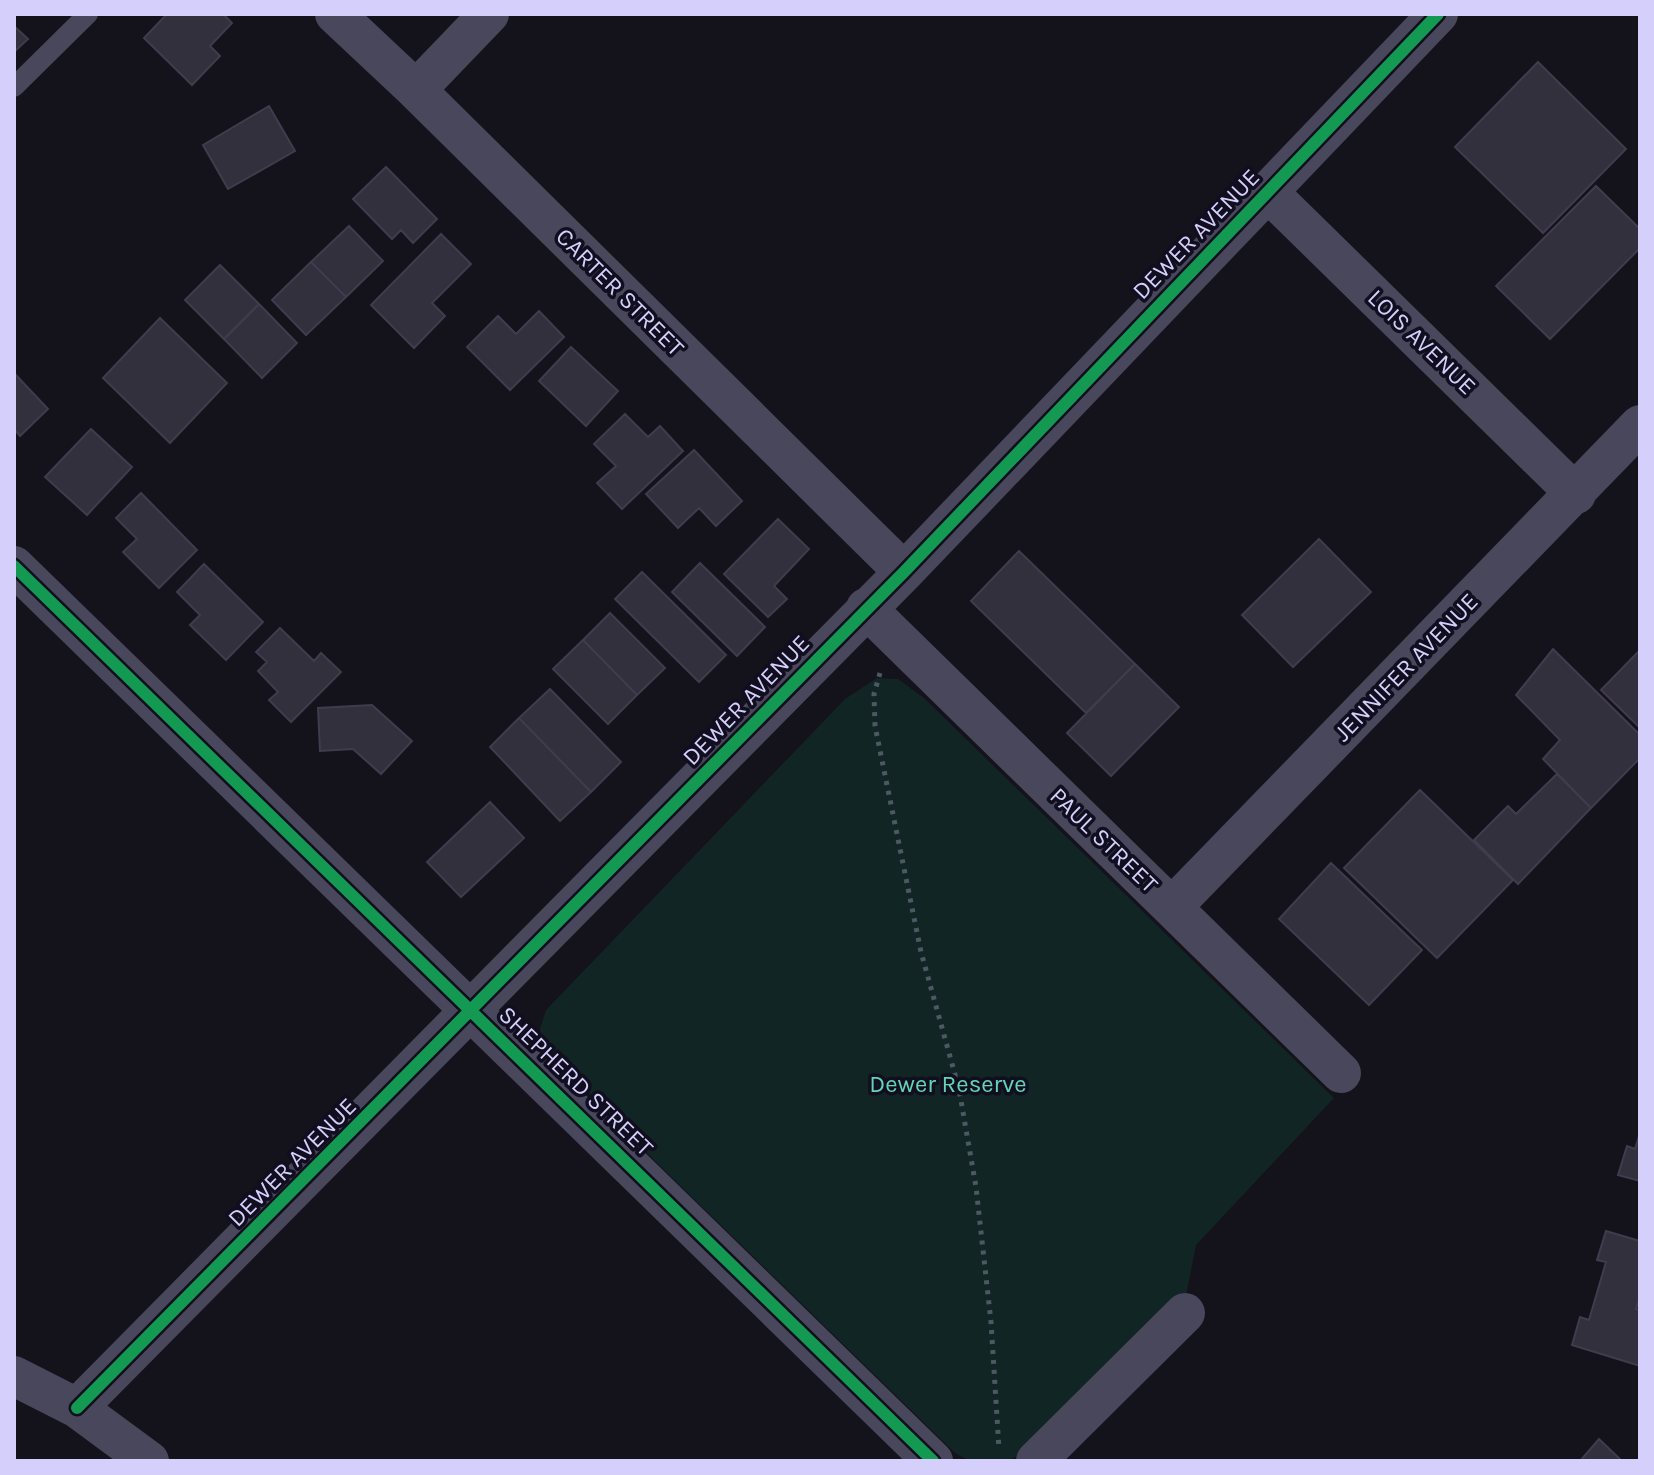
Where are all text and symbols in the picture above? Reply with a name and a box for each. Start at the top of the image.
street label: DEWER AVENUE [1127,163,1265,305]
street label: CARTER STREET [550,222,690,362]
street label: LOIS AVENUE [1362,284,1482,400]
street label: JENNIFER AVENUE [1328,587,1484,747]
street label: DEWER AVENUE [677,629,815,771]
street label: PAUL STREET [1044,782,1164,898]
street label: SHEPHERD STREET [493,1000,659,1162]
park label: Dewer Reserve [869,1070,1027,1098]
street label: DEWER AVENUE [222,1092,362,1232]

